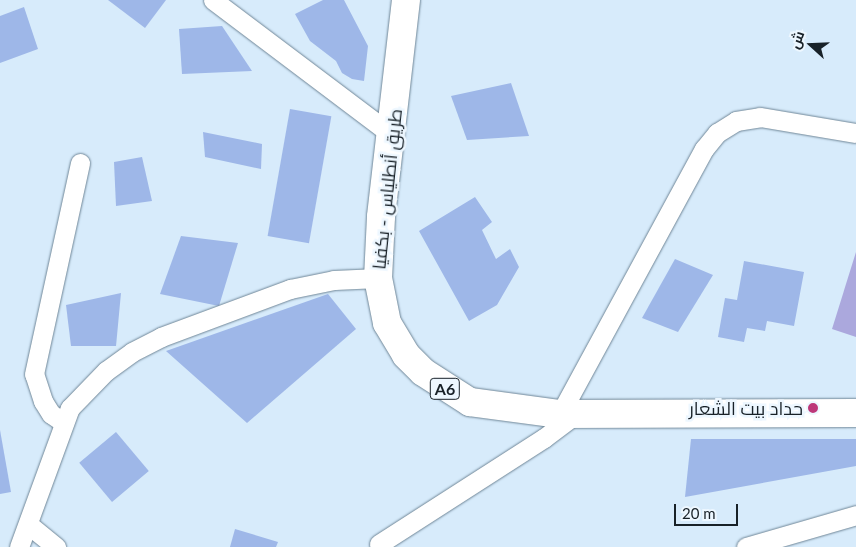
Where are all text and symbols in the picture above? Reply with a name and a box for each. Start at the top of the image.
north arrow [786,20,836,70]
text: ش [785,28,807,51]
street label: طريق أنطلياس - بكفيا [368,108,406,270]
road number: A6 [429,376,461,402]
place label: حداد بيت الشعار [689,397,803,419]
marker: حداد بيت الشعار [807,402,819,414]
scale bar [676,494,740,526]
text: 20 m [682,504,716,522]

